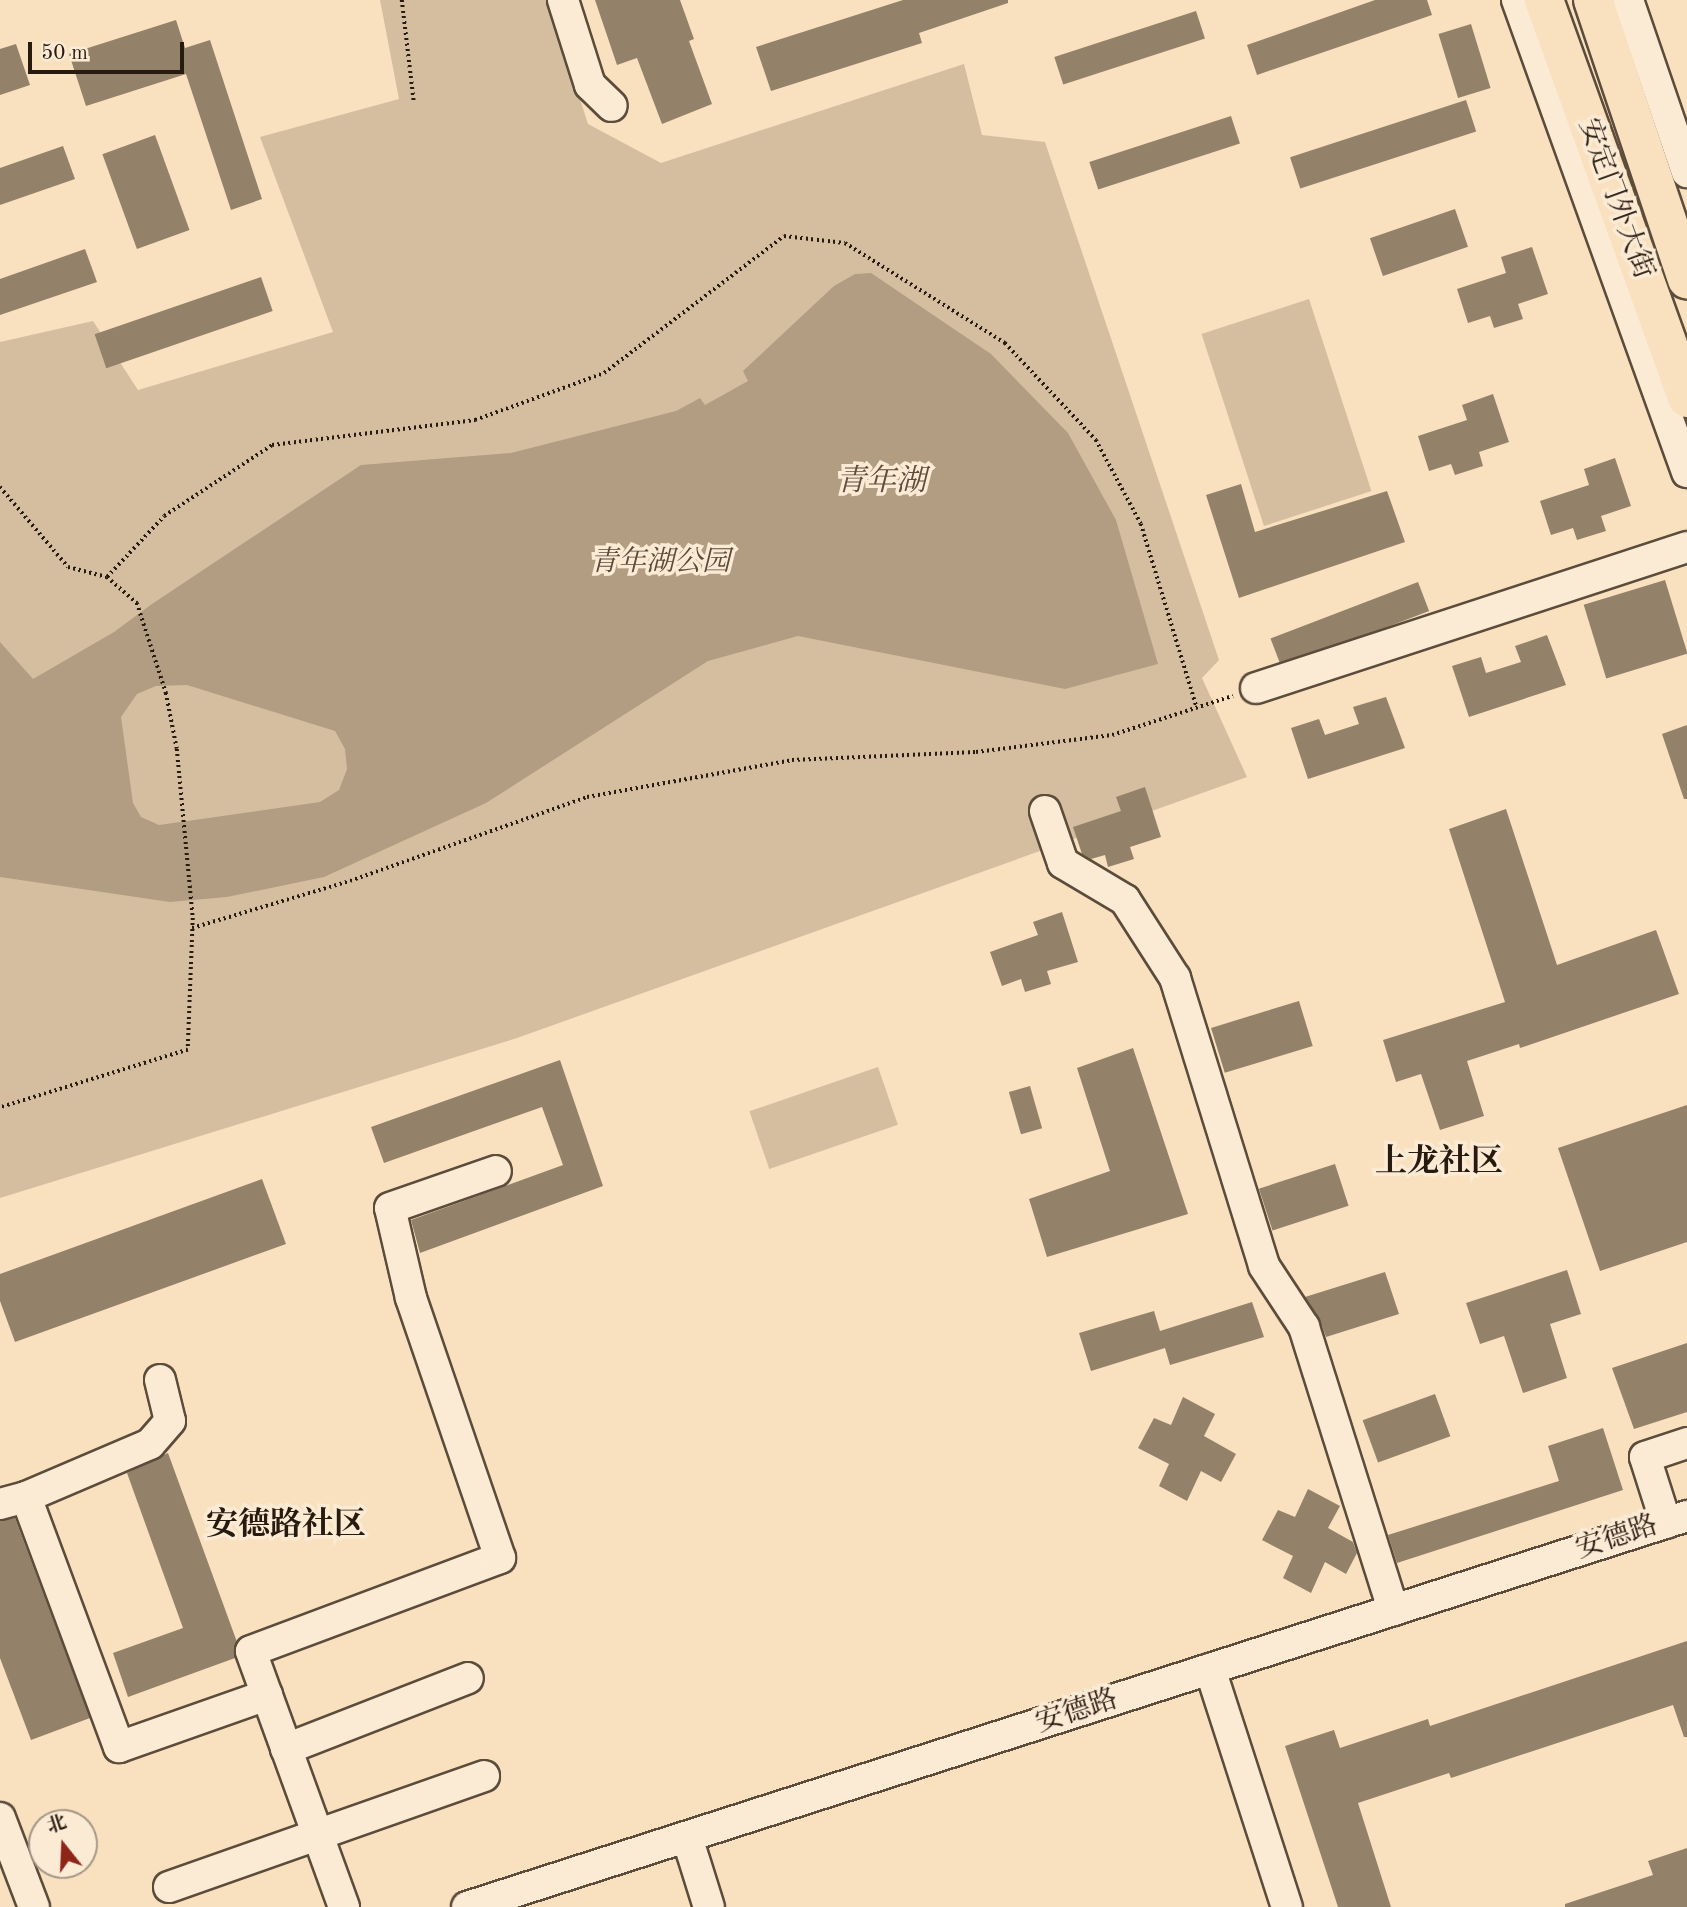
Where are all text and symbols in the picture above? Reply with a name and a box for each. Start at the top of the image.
scale bar [32,28,187,72]
text: 50 m [41,43,88,64]
street label: 安定门外大街 [1570,114,1660,284]
water label: 青年湖 [836,464,926,500]
park label: 青年湖公园 [590,546,730,580]
district label: 上龙社区 [1375,1144,1503,1182]
district label: 安德路社区 [206,1507,366,1545]
street label: 安德路 [1572,1509,1662,1567]
street label: 安德路 [1032,1683,1122,1741]
north arrow [28,1809,98,1879]
text: 北 [45,1813,69,1837]

